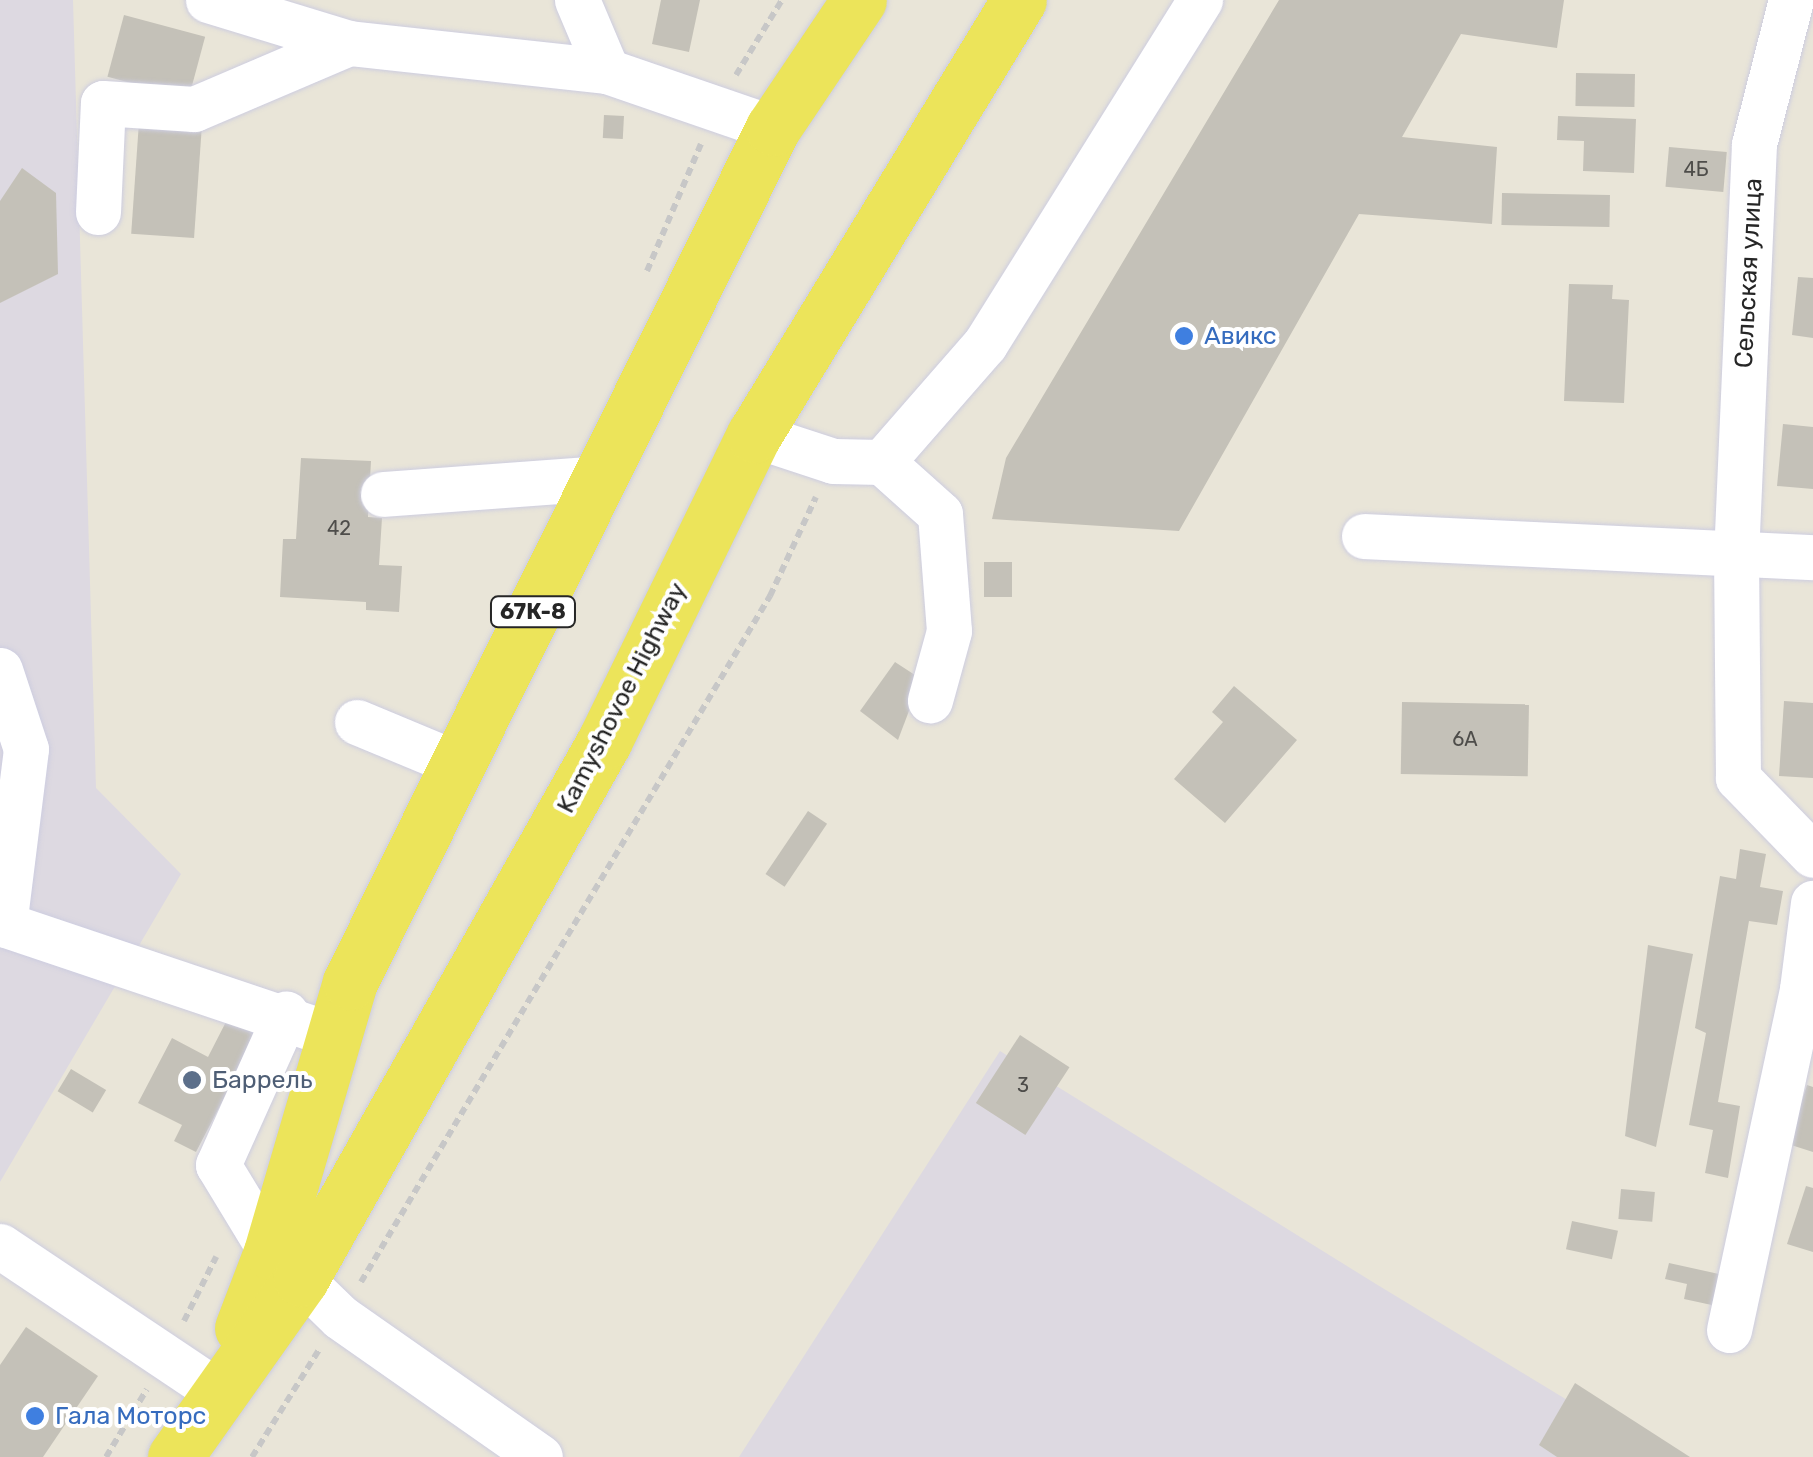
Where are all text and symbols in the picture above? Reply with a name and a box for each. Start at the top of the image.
house number: 4Б [1683,157,1709,181]
street label: Сельская улица [1729,177,1769,369]
place label: Авикс [1204,321,1277,351]
marker: Авикс [1173,325,1195,347]
house number: 42 [327,516,351,540]
street label: Kamyshovoe Highway [551,578,693,818]
road number: 67К-8 [488,595,578,629]
house number: 6А [1452,727,1478,751]
place label: Баррель [212,1065,313,1095]
marker: Баррель [181,1069,203,1091]
house number: 3 [1017,1073,1029,1097]
place label: Гала Моторс [55,1401,206,1431]
marker: Гала Моторс [24,1405,46,1427]

